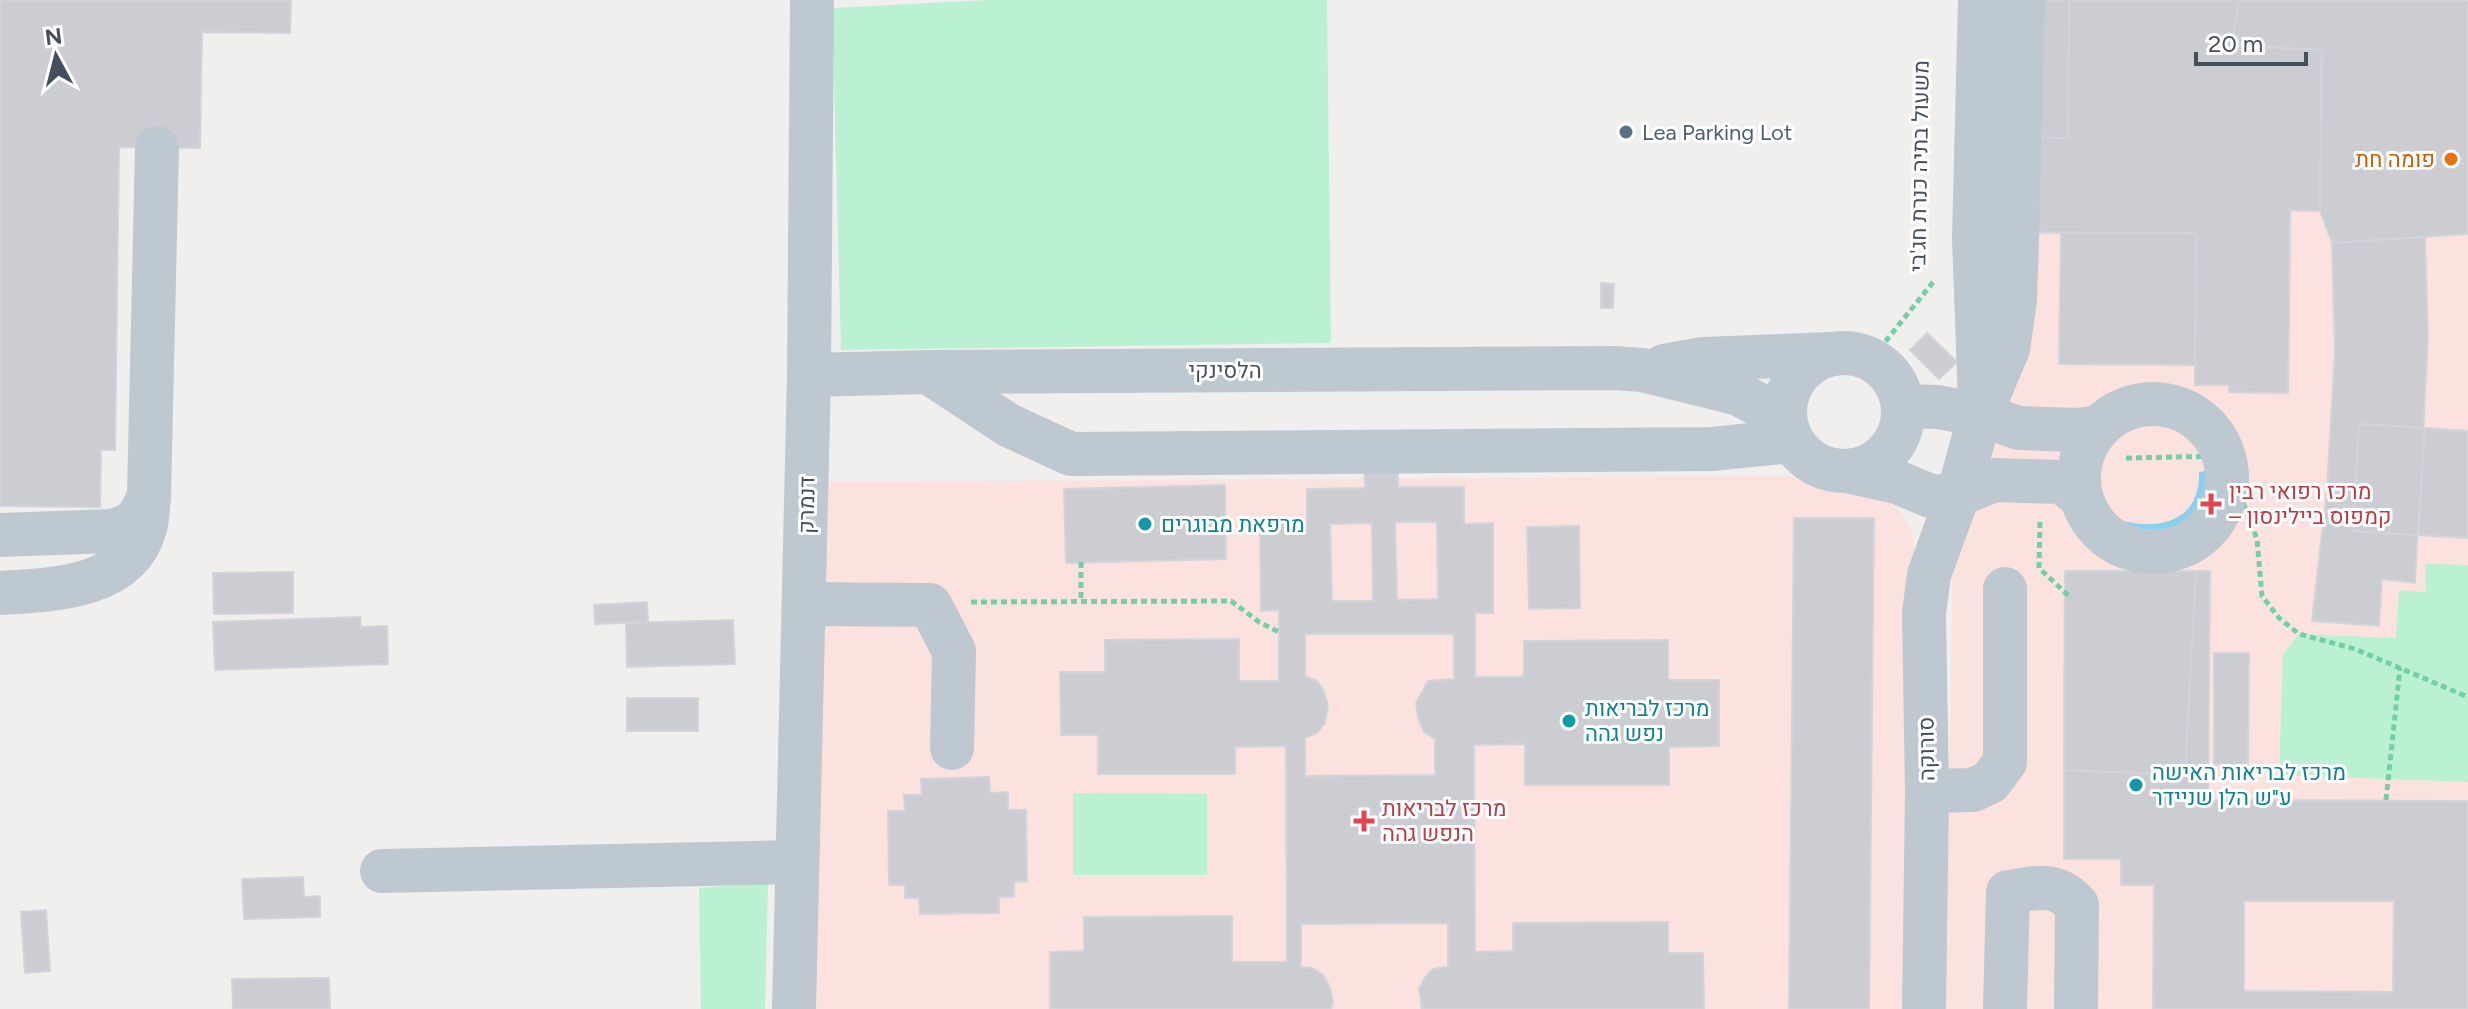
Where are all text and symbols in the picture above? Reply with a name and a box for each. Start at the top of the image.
north arrow [16,16,96,96]
scale bar [2196,16,2306,66]
text: N [44,22,64,51]
text: 20 m [2208,29,2263,58]
street label: משעול בתיה כנרת חג'בי [1904,60,1935,272]
place label: Lea Parking Lot [1642,119,1792,146]
marker: Lea Parking Lot [1617,123,1635,141]
place label: פומה חת [2355,146,2435,173]
marker: פומה חת [2442,150,2460,168]
street label: הלסינקי [1188,357,1262,384]
street label: דנמרק [792,476,821,534]
place label: מרכז רפואי רבין – קמפוס ביילינסון [2229,478,2392,530]
marker: מרכז רפואי רבין – קמפוס ביילינסון [2200,493,2222,515]
place label: מרפאת מבוגרים [1161,511,1305,538]
marker: מרפאת מבוגרים [1136,515,1154,533]
place label: מרכז לבריאות נפש גהה [1585,695,1709,747]
marker: מרכז לבריאות נפש גהה [1560,712,1578,730]
street label: סורוקה [1912,717,1941,781]
place label: מרכז לבריאות האישה ע"ש הלן שניידר [2152,759,2346,811]
marker: מרכז לבריאות האישה ע"ש הלן שניידר [2127,776,2145,794]
place label: מרכז לבריאות הנפש גהה [1382,795,1506,847]
marker: מרכז לבריאות הנפש גהה [1353,810,1375,832]

